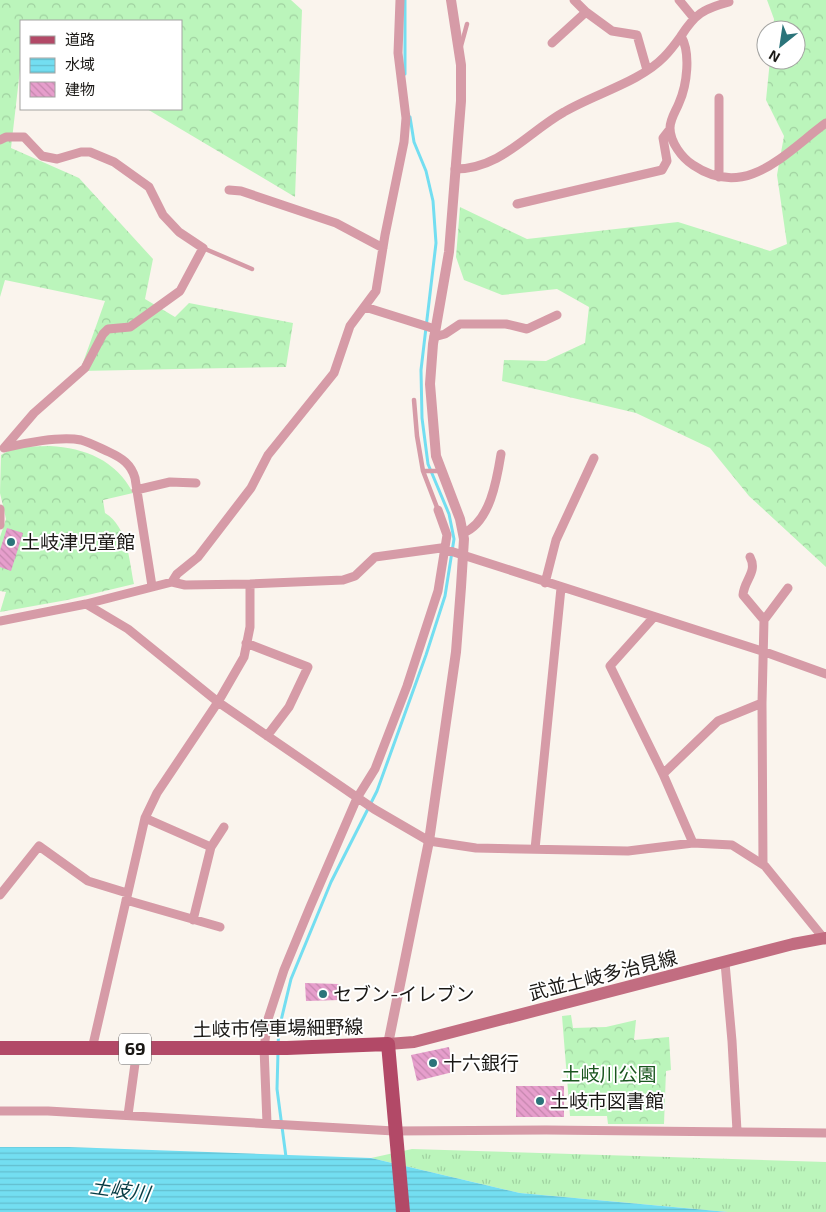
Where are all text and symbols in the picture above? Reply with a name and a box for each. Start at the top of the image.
legend [20,20,182,110]
north arrow [756,20,806,70]
text: 道路 [65,30,95,48]
text: N [766,47,783,67]
text: 水域 [65,55,95,73]
text: 建物 [65,80,95,98]
place label: 土岐津児童館 [21,530,135,553]
marker: 土岐津児童館 [5,536,17,548]
street label: 武並土岐多治見線 [526,945,679,1004]
place label: セブン-イレブン [333,982,475,1005]
marker: セブン-イレブン [317,988,329,1000]
street label: 土岐市停車場細野線 [192,1015,364,1040]
road number: 69 [119,1034,151,1064]
place label: 十六銀行 [443,1051,519,1074]
marker: 十六銀行 [427,1057,439,1069]
park label: 土岐川公園 [561,1062,657,1085]
place label: 土岐市図書館 [550,1089,664,1112]
marker: 土岐市図書館 [534,1095,546,1107]
water label: 土岐川 [89,1173,153,1205]

